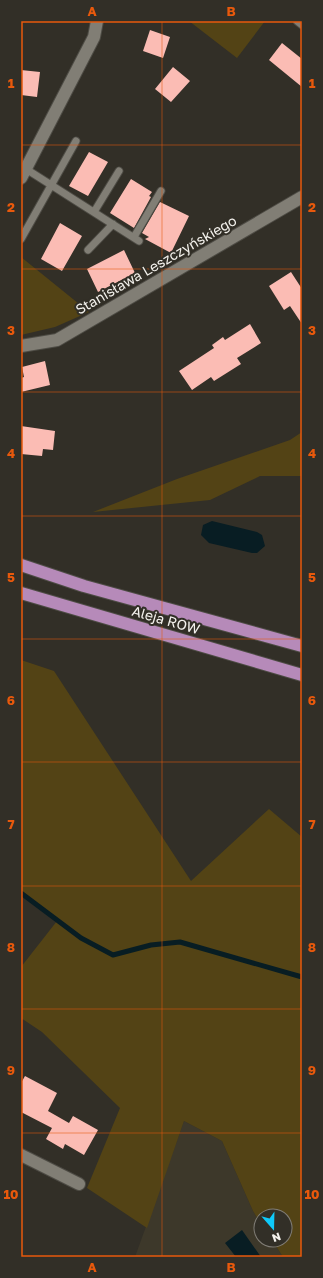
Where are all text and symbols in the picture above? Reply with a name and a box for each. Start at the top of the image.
text: A [87,3,97,19]
text: B [226,3,236,19]
text: 1 [8,75,15,91]
text: 1 [309,75,316,91]
text: 2 [7,199,15,215]
text: 2 [308,199,316,215]
street label: Stanisława Leszczyńskiego [72,211,239,318]
text: 3 [7,322,15,338]
text: 3 [308,322,316,338]
text: 4 [7,445,15,461]
text: 4 [308,445,316,461]
text: 5 [7,569,15,585]
text: 5 [308,569,316,585]
street label: Aleja ROW [130,602,203,637]
text: 6 [7,692,15,708]
text: 6 [308,692,316,708]
text: 7 [7,816,15,832]
text: 7 [308,816,316,832]
text: 8 [7,939,15,955]
text: 8 [308,939,316,955]
text: 9 [7,1062,15,1078]
text: 9 [308,1062,316,1078]
text: 10 [3,1186,19,1202]
text: 10 [304,1186,320,1202]
north arrow [253,1208,293,1248]
text: N [270,1230,283,1245]
text: A [87,1259,97,1275]
text: B [226,1259,236,1275]

